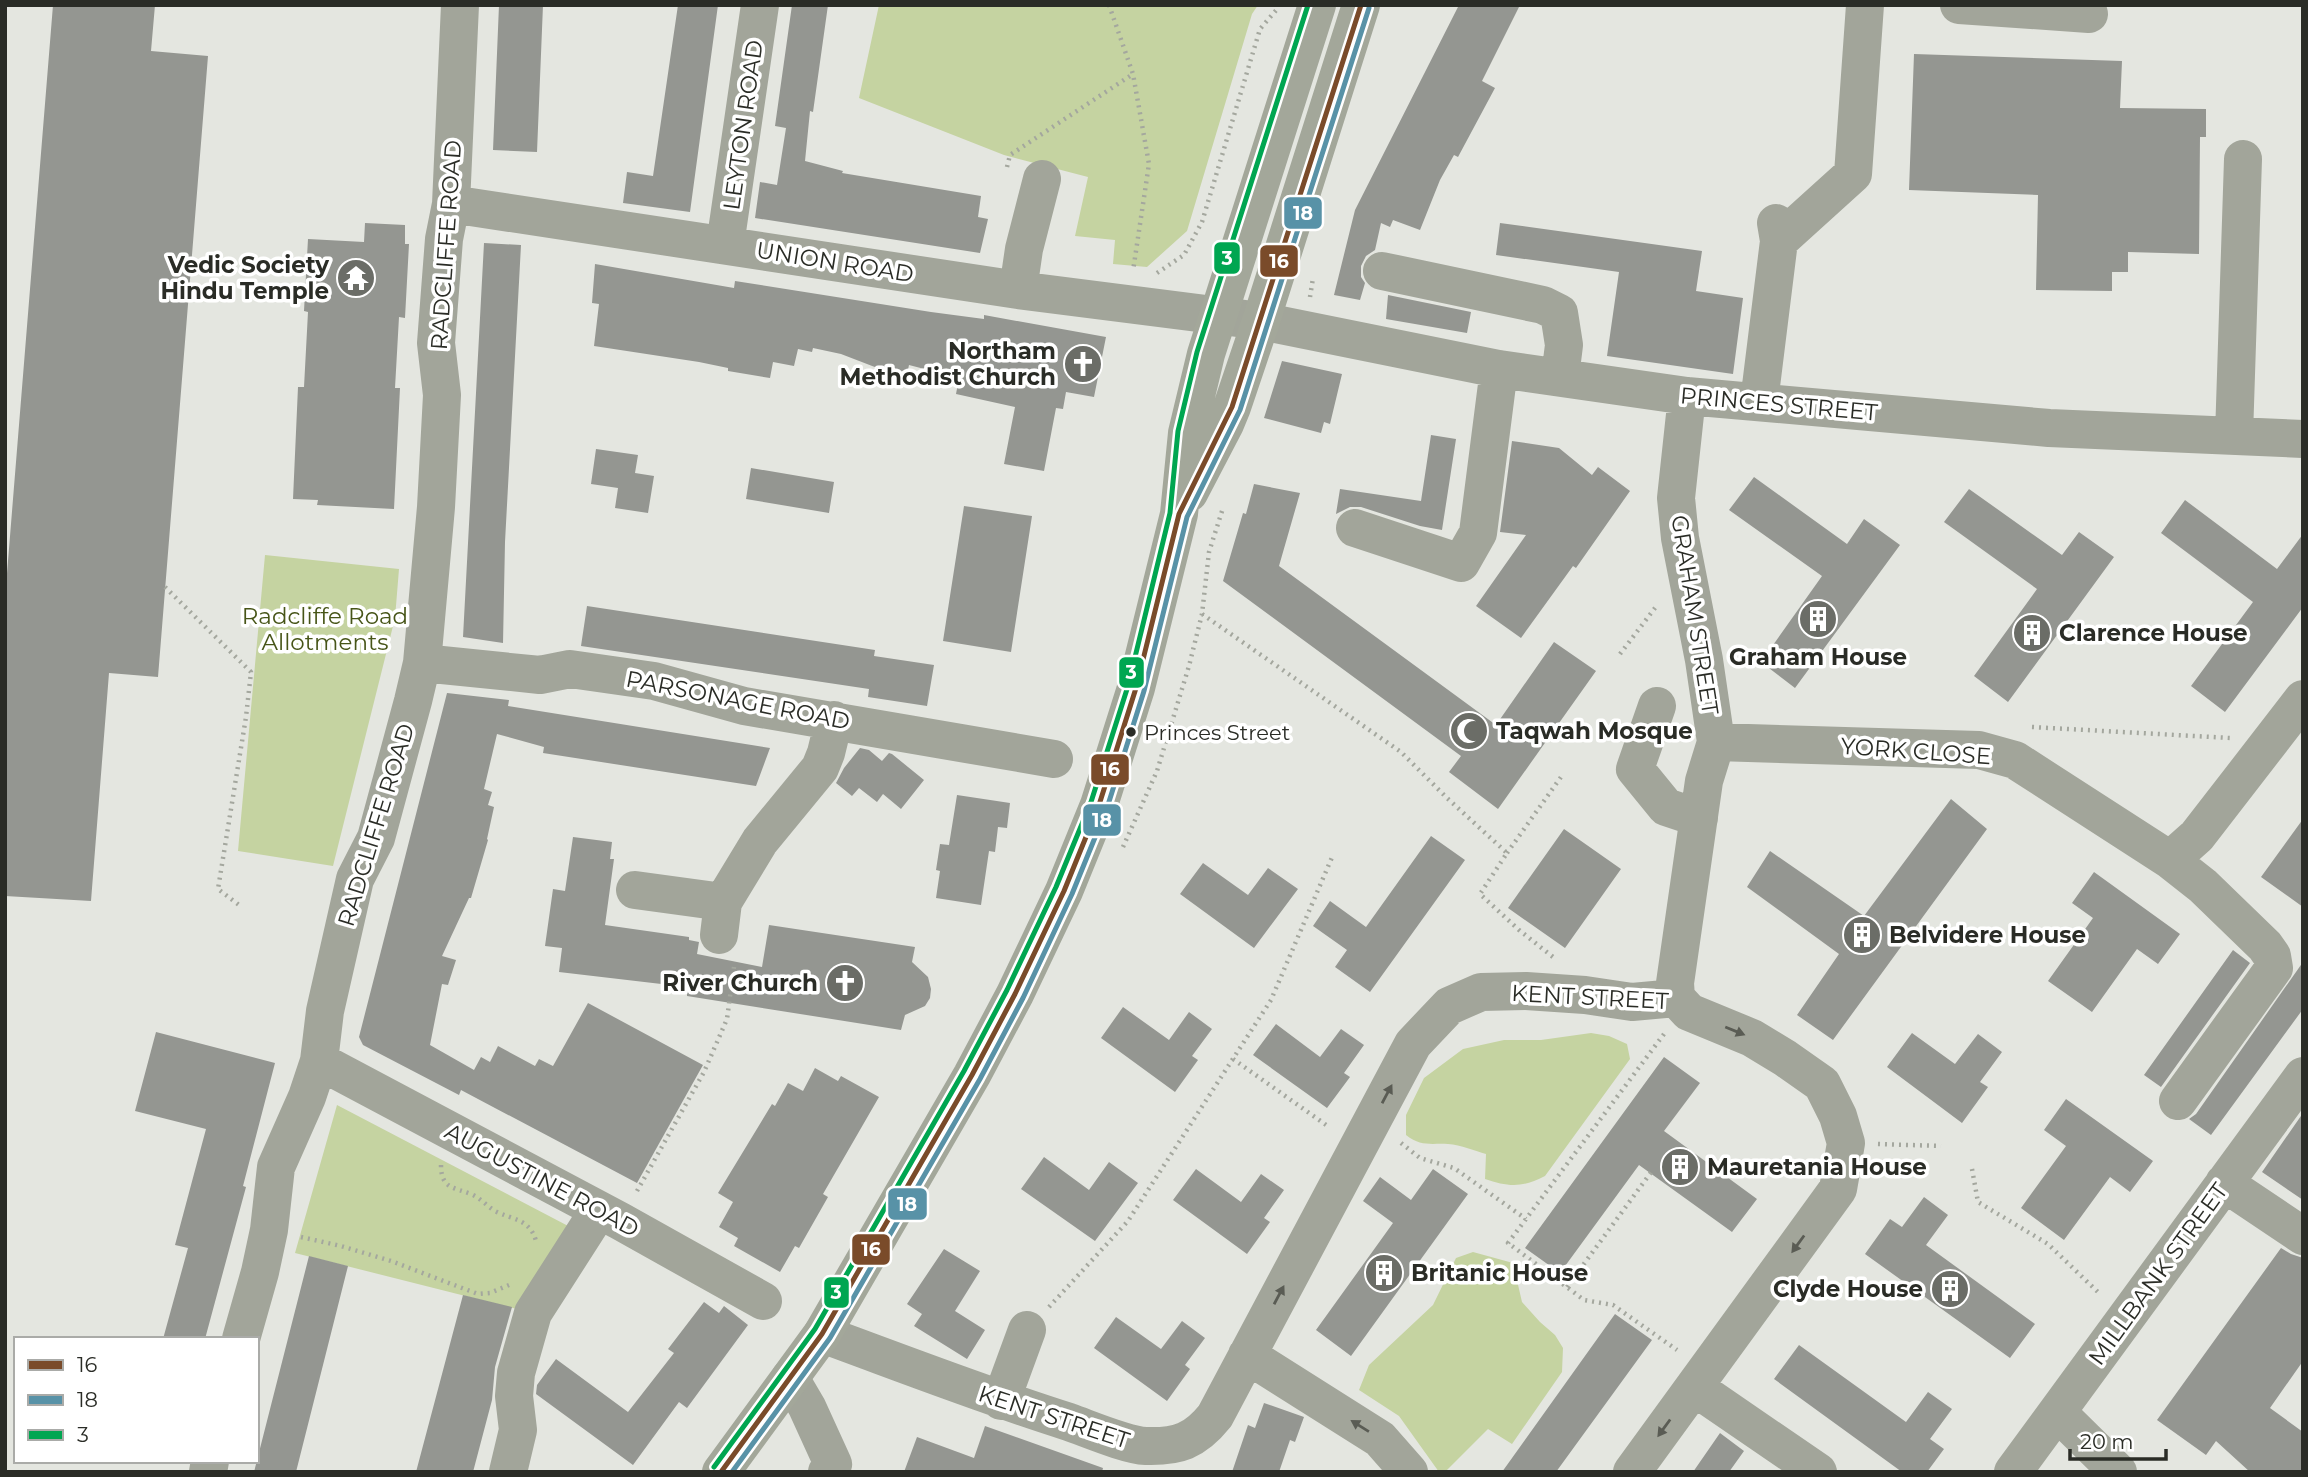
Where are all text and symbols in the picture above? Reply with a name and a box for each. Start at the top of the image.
street label: LEYTON ROAD [717,38,769,212]
street label: RADCLIFFE ROAD [425,139,467,351]
line badge: 18 [1283,196,1323,230]
text: 18 [1293,202,1313,225]
street label: UNION ROAD [754,236,916,288]
line badge: 3 [1213,241,1241,275]
line badge: 16 [1259,244,1299,278]
text: 3 [1220,247,1233,270]
text: 16 [1269,250,1289,273]
place label: Vedic Society Hindu Temple [160,251,329,305]
temple icon: Vedic Society Hindu Temple [335,257,377,299]
place label: Northam Methodist Church [839,337,1056,391]
church icon: Northam Methodist Church [1062,343,1104,385]
street label: PRINCES STREET [1679,381,1880,427]
street label: GRAHAM STREET [1665,513,1725,718]
building icon: Graham House [1797,598,1839,640]
park label: Radcliffe Road Allotments [242,602,408,656]
building icon: Clarence House [2011,612,2053,654]
place label: Clarence House [2059,619,2248,647]
place label: Graham House [1729,643,1907,671]
line badge: 3 [1118,656,1145,689]
text: 3 [1124,661,1137,684]
street label: PARSONAGE ROAD [624,665,852,735]
mosque icon: Taqwah Mosque [1448,710,1490,752]
place label: Taqwah Mosque [1496,717,1693,745]
street label: RADCLIFFE ROAD [332,720,420,930]
place label: Princes Street [1144,720,1290,745]
marker: Princes Street [1124,725,1138,739]
street label: YORK CLOSE [1840,732,1992,770]
line badge: 16 [1090,753,1130,786]
text: 16 [1100,758,1120,781]
line badge: 18 [1082,803,1122,837]
text: 18 [1092,809,1112,832]
building icon: Belvidere House [1841,914,1883,956]
place label: Belvidere House [1889,921,2086,949]
church icon: River Church [824,962,866,1004]
place label: River Church [662,969,818,997]
street label: KENT STREET [1511,979,1670,1015]
one-way arrow [1724,1025,1745,1036]
one-way arrow [1381,1084,1392,1104]
street label: AUGUSTINE ROAD [440,1117,644,1243]
building icon: Mauretania House [1659,1146,1701,1188]
place label: Mauretania House [1707,1153,1927,1181]
street label: MILLBANK STREET [2082,1177,2234,1371]
line badge: 18 [887,1187,928,1221]
text: 18 [897,1193,917,1216]
line badge: 16 [851,1233,891,1266]
one-way arrow [1791,1235,1805,1253]
text: 16 [861,1238,881,1261]
building icon: Britanic House [1363,1252,1405,1294]
place label: Britanic House [1411,1259,1588,1287]
building icon: Clyde House [1929,1268,1971,1310]
place label: Clyde House [1773,1275,1923,1303]
line badge: 3 [823,1276,850,1309]
text: 3 [829,1281,842,1304]
one-way arrow [1274,1285,1285,1305]
legend [14,1337,259,1463]
text: 16 [77,1352,98,1377]
street label: KENT STREET [975,1379,1134,1455]
text: 18 [77,1387,98,1412]
scale bar [2070,1418,2166,1462]
one-way arrow [1350,1419,1369,1432]
one-way arrow [1657,1419,1671,1437]
text: 3 [77,1422,89,1447]
text: 20 m [2080,1429,2134,1454]

